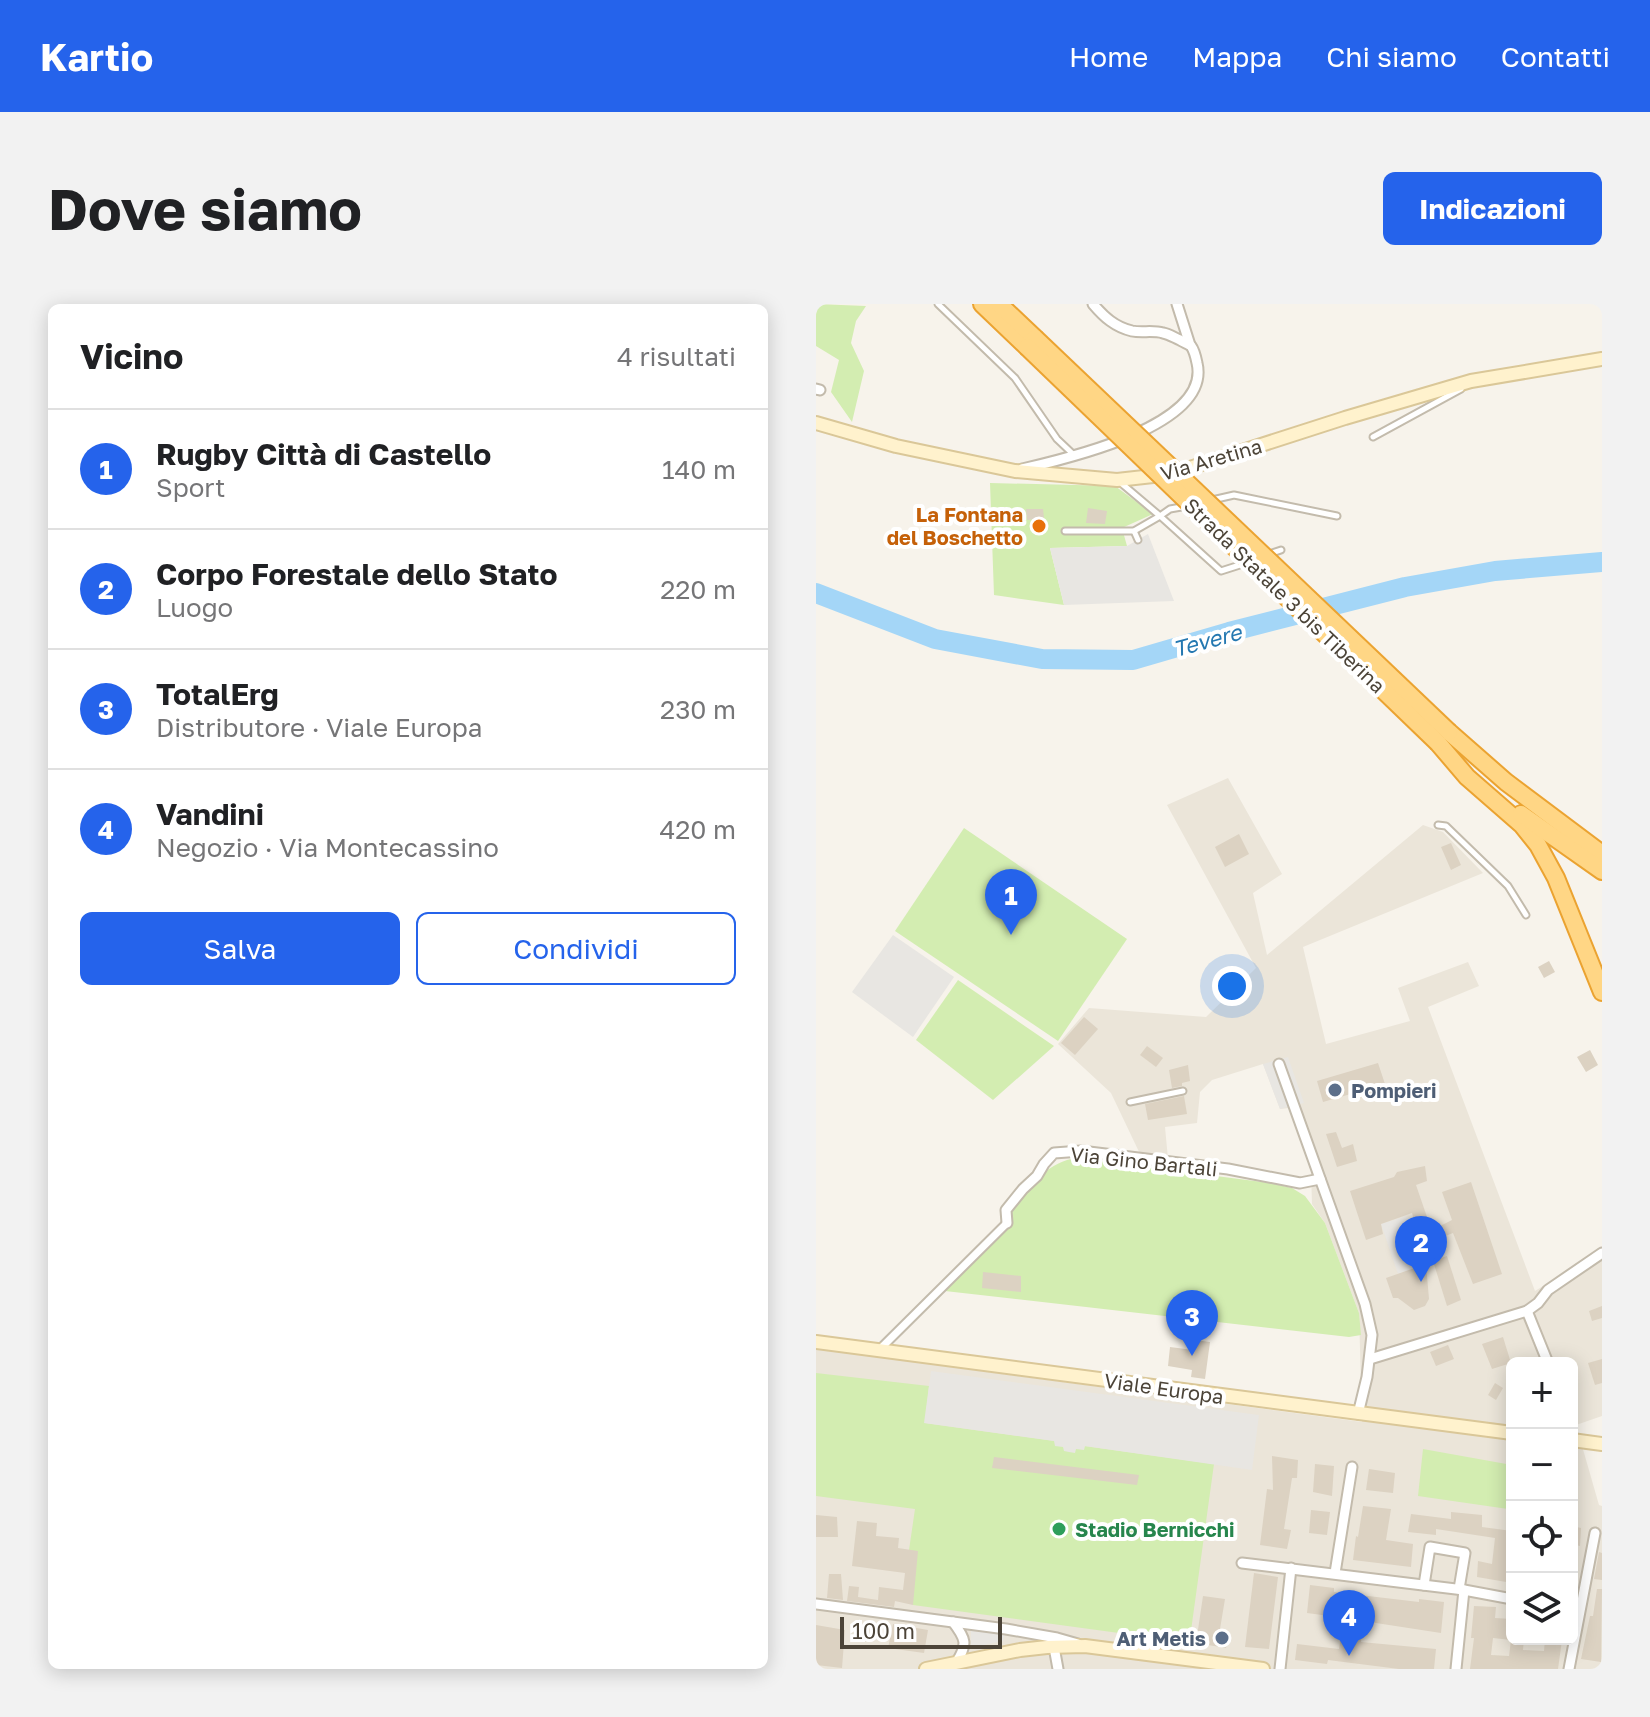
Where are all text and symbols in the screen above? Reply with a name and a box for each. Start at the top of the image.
text: Kartio [40,34,153,79]
text: Home [1069,40,1148,73]
text: Mappa [1192,40,1282,73]
text: Chi siamo [1326,40,1457,73]
text: Contatti [1501,40,1610,73]
button: Indicazioni [1383,172,1602,245]
text: Dove siamo [48,175,362,242]
text: Vicino [80,336,183,376]
text: 4 risultati [617,341,736,372]
street label: Via Aretina [1157,433,1265,485]
text: Rugby Città di Castello [156,436,491,472]
text: 1 [99,454,113,485]
text: 140 m [662,454,736,485]
text: Sport [156,472,225,503]
street label: Strada Statale 3 bis Tiberina [1180,493,1390,697]
place label: La Fontana del Boschetto [887,502,1023,549]
marker: La Fontana del Boschetto [1030,517,1048,535]
text: Corpo Forestale dello Stato [156,556,557,592]
text: 2 [98,574,114,605]
text: 220 m [660,574,736,605]
text: Luogo [156,592,233,623]
water label: Tevere [1170,617,1246,662]
text: TotalErg [156,676,279,712]
text: 3 [98,694,114,725]
text: 230 m [660,694,736,725]
text: Distributore · Viale Europa [156,712,482,743]
text: Vandini [156,796,264,832]
text: 4 [98,814,114,845]
text: 420 m [659,814,736,845]
text: Negozio · Via Montecassino [156,832,499,863]
pin: 1 [985,869,1037,935]
button: Salva [80,912,400,985]
button: Condividi [416,912,736,985]
your location [1212,966,1252,1006]
place label: Pompieri [1351,1078,1437,1102]
marker: Pompieri [1326,1081,1344,1099]
street label: Via Gino Bartali [1069,1141,1219,1181]
pin: 2 [1395,1216,1447,1282]
pin: 3 [1166,1290,1218,1356]
map controls [1506,1357,1578,1645]
button: + [1506,1357,1578,1429]
street label: Viale Europa [1103,1368,1225,1408]
button: − [1506,1429,1578,1501]
button: locate [1506,1501,1578,1573]
place label: Stadio Bernicchi [1075,1517,1234,1541]
marker: Stadio Bernicchi [1050,1520,1068,1538]
button: layers [1506,1573,1578,1645]
pin: 4 [1323,1590,1375,1656]
scale bar [840,1613,1002,1649]
text: 100 m [852,1617,915,1644]
place label: Art Metis [1116,1626,1206,1650]
marker: Art Metis [1213,1629,1231,1647]

